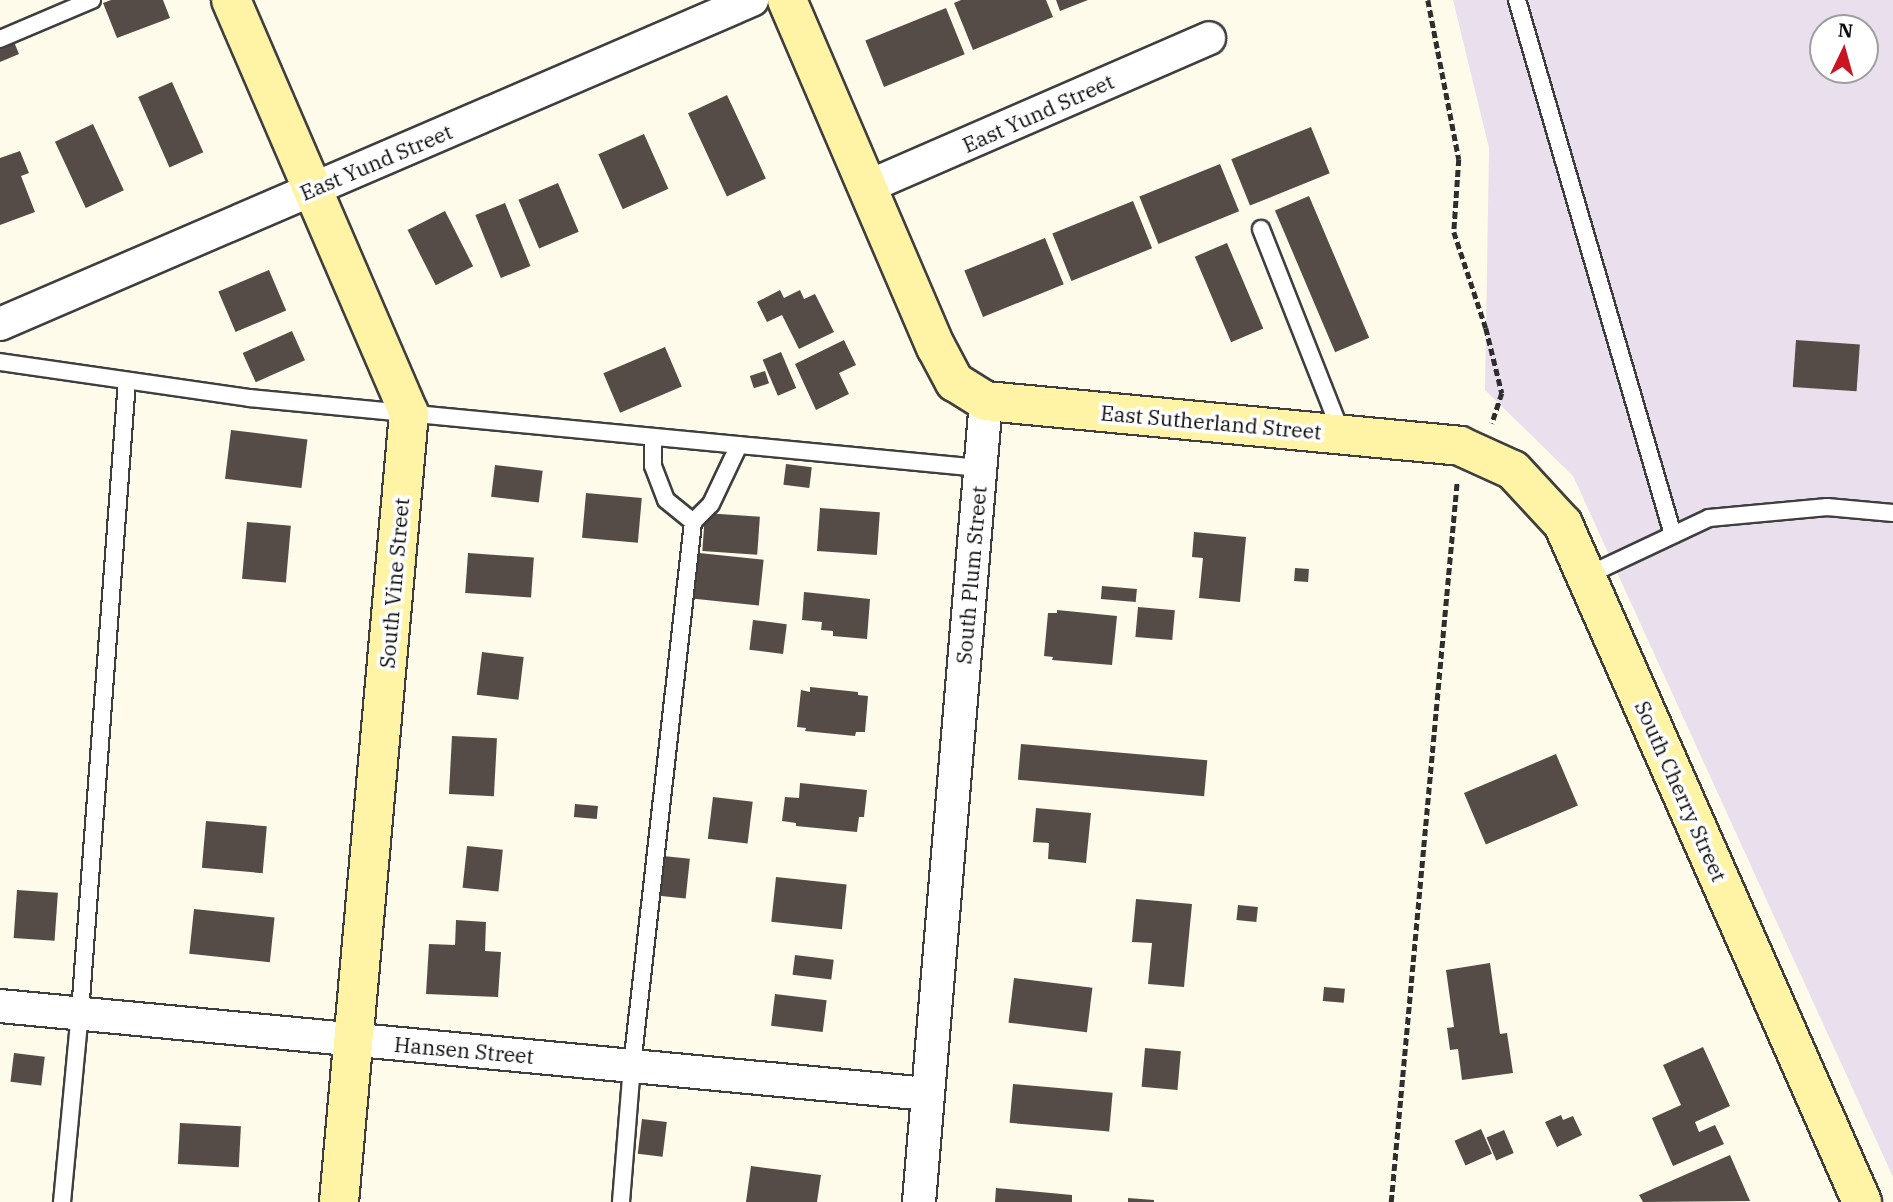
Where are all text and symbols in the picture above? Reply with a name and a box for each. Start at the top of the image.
north arrow [1809,14,1879,84]
text: N [1837,17,1854,43]
street label: East Yund Street [958,68,1118,158]
street label: East Yund Street [296,119,456,205]
street label: East Sutherland Street [1100,400,1322,444]
street label: South Plum Street [951,485,991,665]
street label: South Vine Street [374,497,414,669]
street label: South Cherry Street [1630,697,1732,885]
street label: Hansen Street [393,1031,535,1069]

